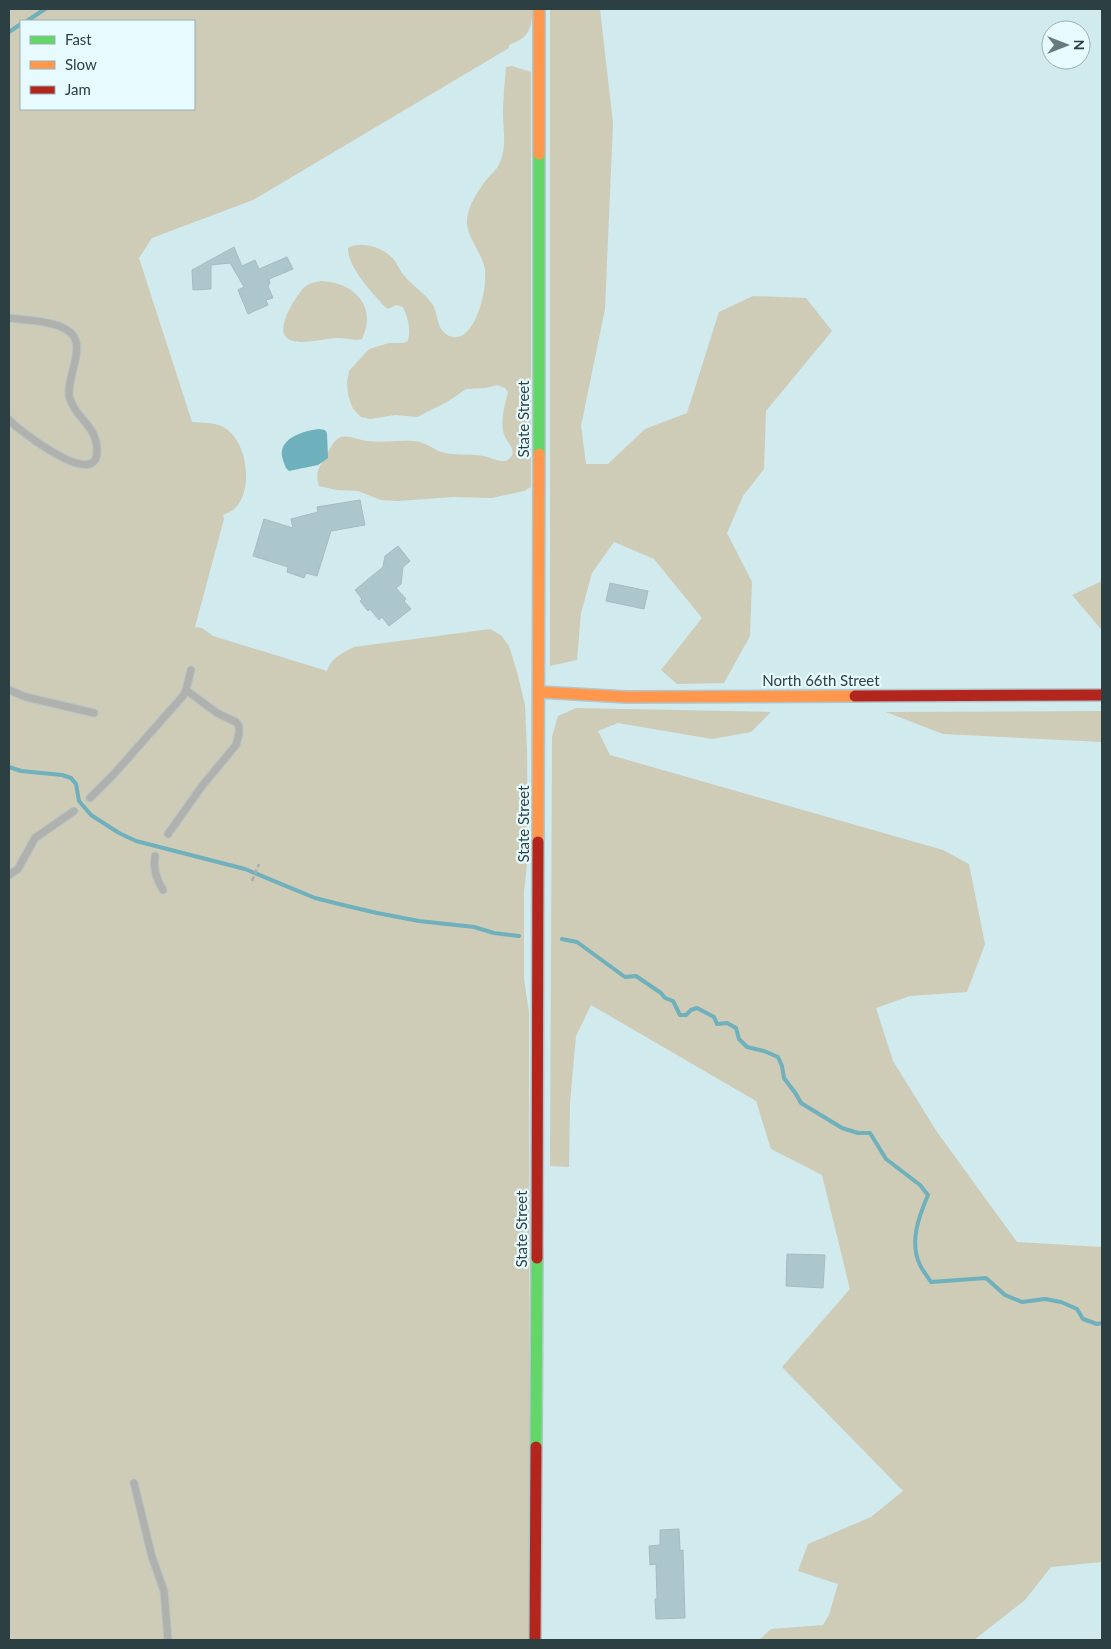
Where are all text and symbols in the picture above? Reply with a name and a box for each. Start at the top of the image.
legend [20,20,195,110]
north arrow [1041,20,1091,70]
text: Fast [65,30,92,48]
text: N [1071,40,1088,50]
text: Slow [65,55,97,73]
text: Jam [65,80,91,98]
street label: State Street [514,380,532,458]
street label: North 66th Street [762,671,880,689]
street label: State Street [514,785,532,863]
street label: State Street [512,1190,530,1268]

